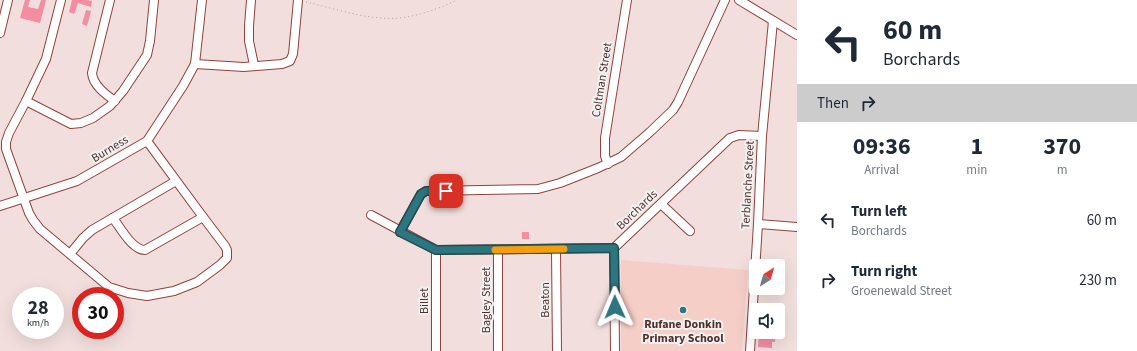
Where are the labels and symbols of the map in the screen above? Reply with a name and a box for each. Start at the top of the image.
street label: Coltman Street [588,41,616,119]
street label: Burness [88,131,132,167]
street label: Terblanche Street [737,140,759,230]
pin [429,174,463,208]
street label: Borchards [613,186,661,234]
north arrow [749,259,785,295]
street label: Bagley Street [478,267,495,333]
street label: Beaton [537,282,554,318]
position arrow [594,286,636,328]
speed limit sign: 30 [72,287,124,339]
street label: Billet [416,288,433,314]
marker: Rufane Donkin Primary School [678,305,688,315]
place label: Rufane Donkin Primary School [642,316,724,347]

